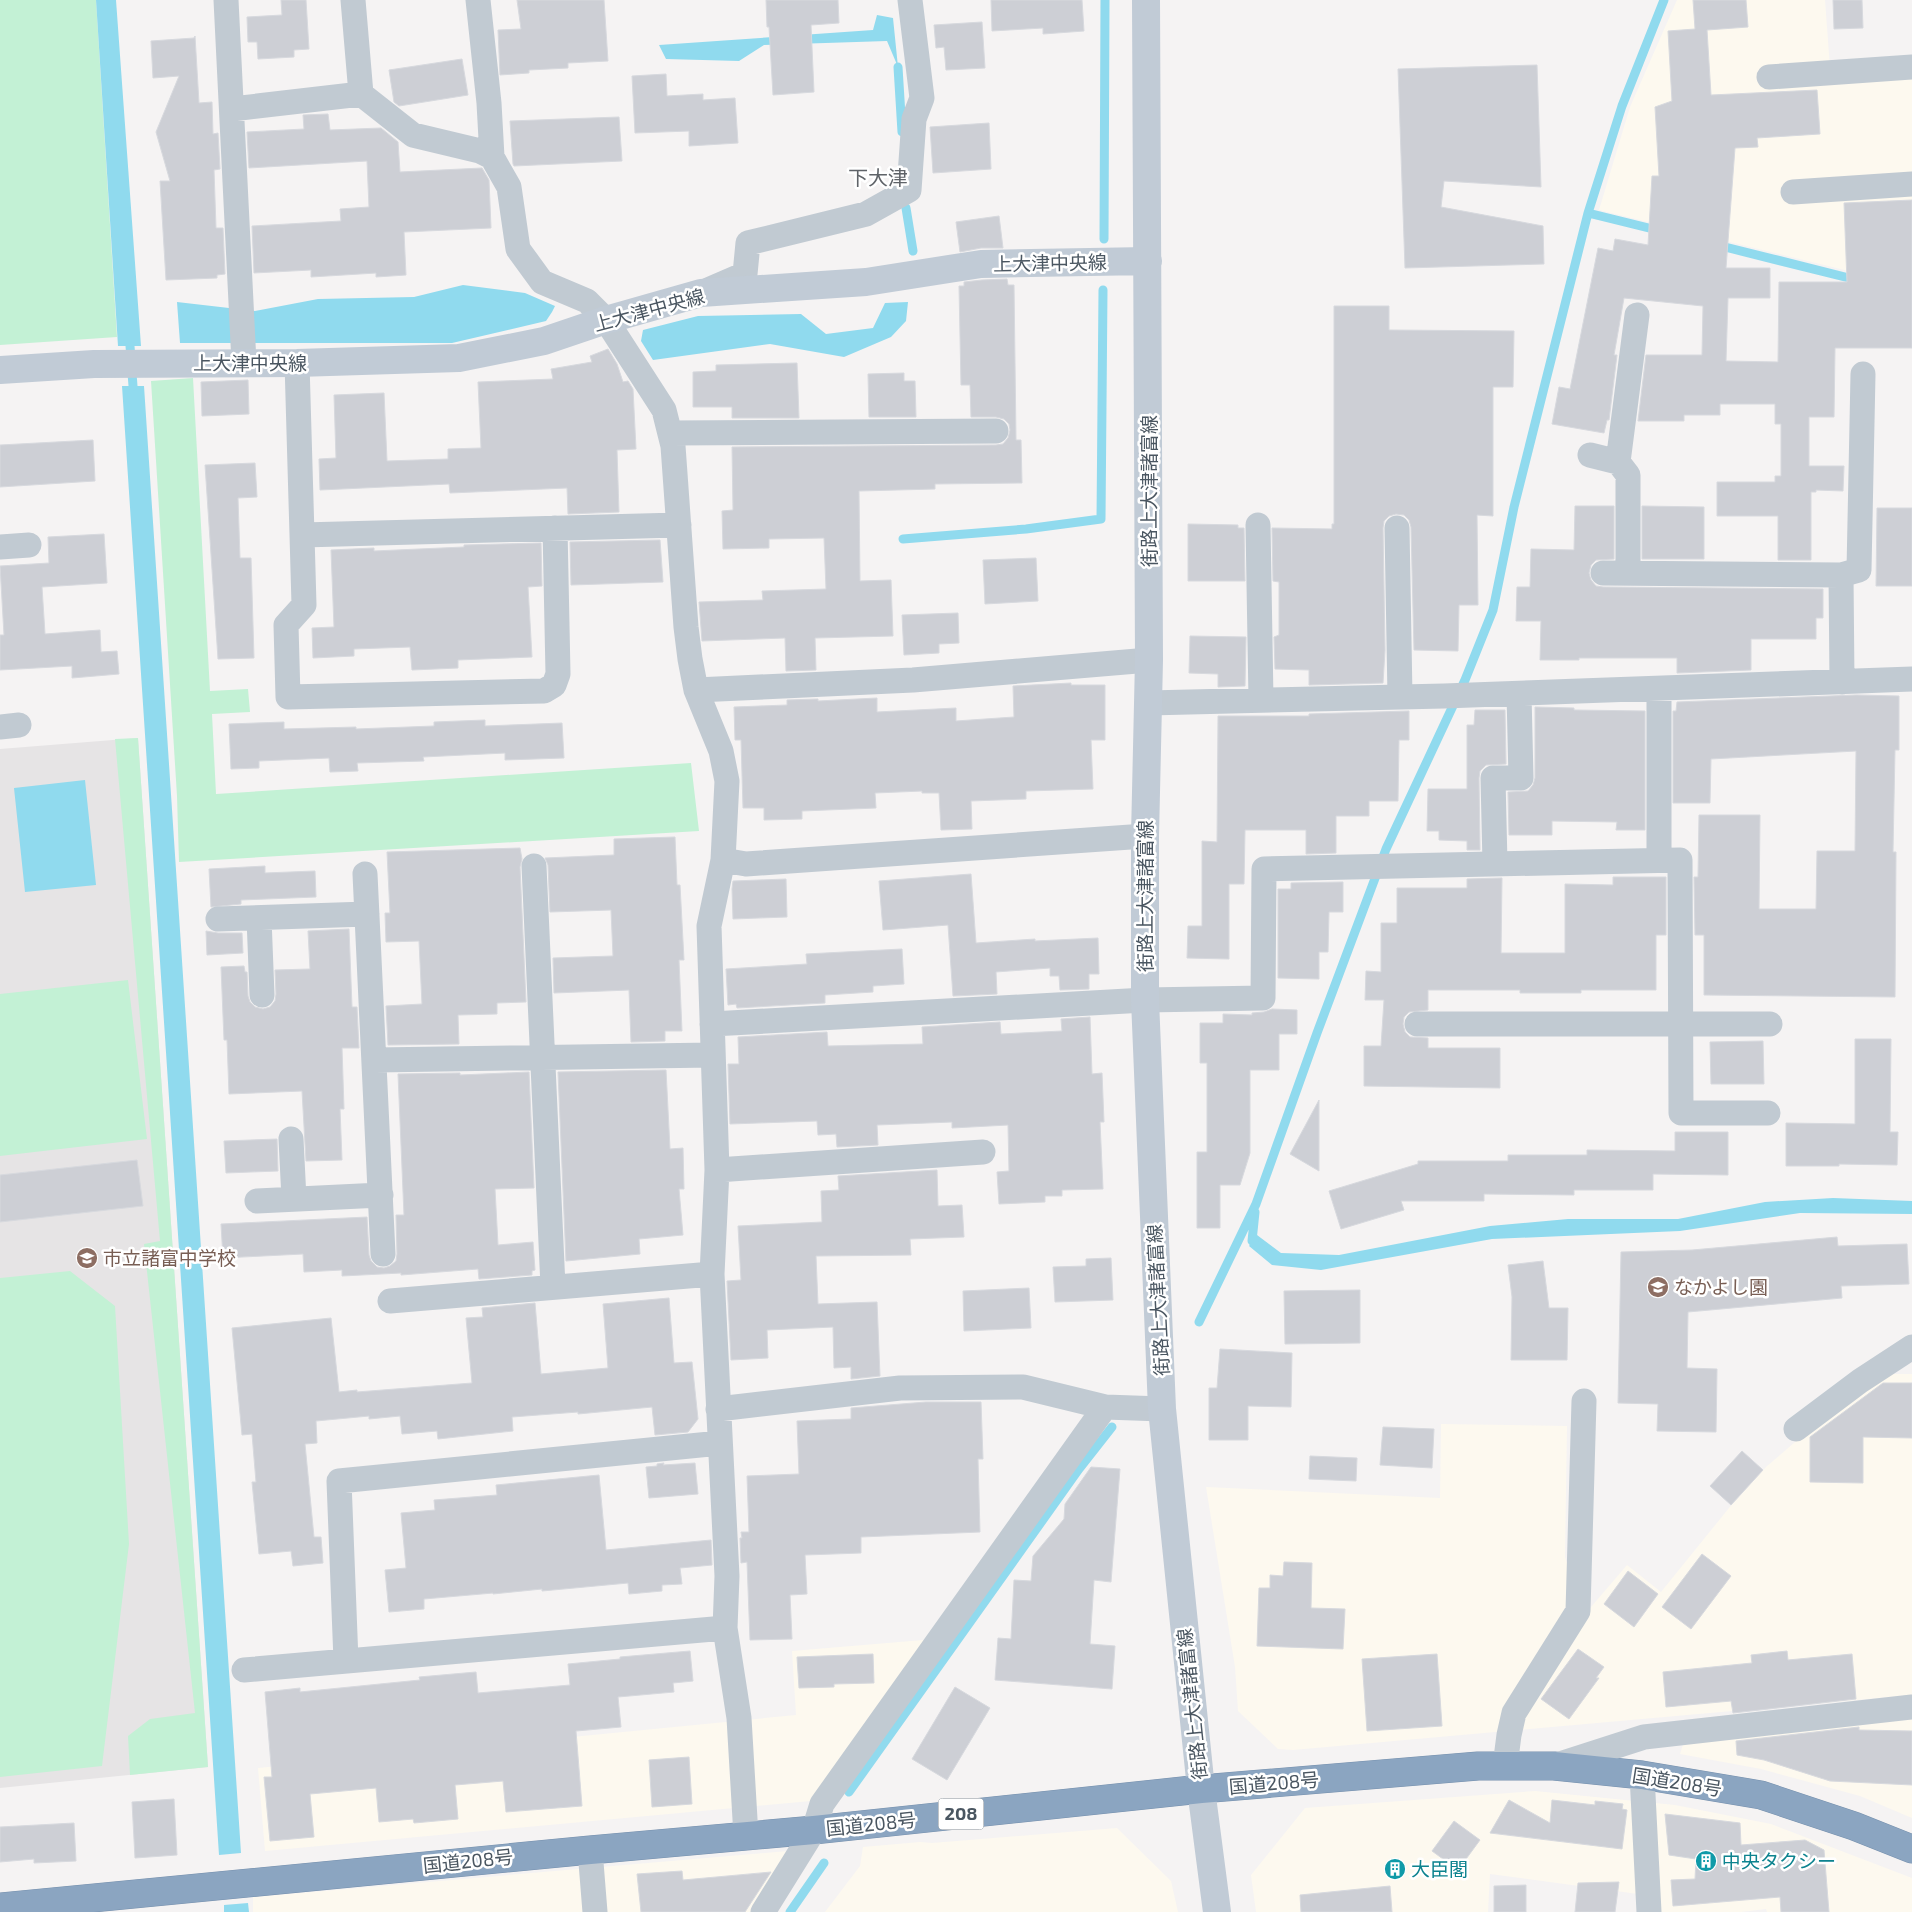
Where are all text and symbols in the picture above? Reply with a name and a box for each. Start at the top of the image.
district label: 下大津 [848,165,908,189]
street label: 上大津中央線 [993,250,1107,275]
street label: 上大津中央線 [591,284,707,335]
street label: 上大津中央線 [193,351,307,374]
street label: 街路上大津諸富線 [1137,415,1160,567]
street label: 街路上大津諸富線 [1133,820,1156,972]
street label: 街路上大津諸富線 [1142,1224,1173,1377]
school or university icon: 市立諸富中学校 [75,1246,99,1270]
place label: 市立諸富中学校 [103,1246,236,1269]
school or university icon: なかよし園 [1646,1275,1670,1299]
place label: なかよし園 [1674,1275,1768,1298]
street label: 街路上大津諸富線 [1172,1627,1211,1781]
street label: 国道208号 [1631,1763,1724,1800]
street label: 国道208号 [1228,1767,1320,1798]
road number: 208 [938,1798,984,1830]
street label: 国道208号 [825,1807,917,1840]
street label: 国道208号 [422,1844,514,1877]
building icon: 中央タクシー [1694,1849,1718,1873]
place label: 中央タクシー [1722,1849,1836,1872]
building icon: 大臣閣 [1383,1857,1407,1881]
place label: 大臣閣 [1411,1857,1468,1880]

